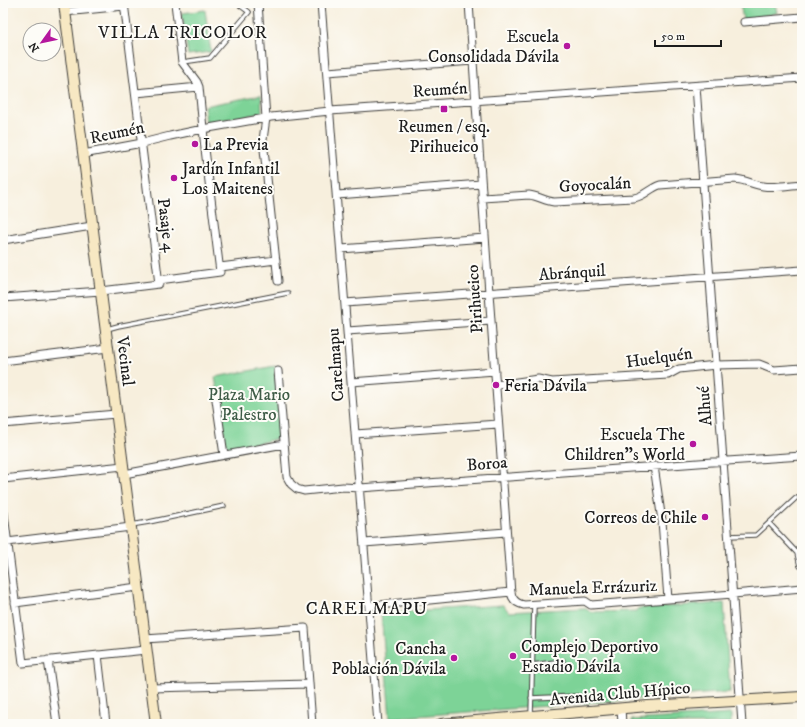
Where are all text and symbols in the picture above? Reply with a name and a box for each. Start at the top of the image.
north arrow [22,22,62,62]
district label: VILLA TRICOLOR [97,22,268,44]
scale bar [655,22,721,48]
place label: Escuela Consolidada Dávila [428,26,560,68]
text: 50 m [661,29,685,44]
text: N [26,39,43,55]
marker: Escuela Consolidada Dávila [562,41,572,51]
street label: Reumén [412,77,468,103]
marker: Reumen / esq. Pirihueico [439,104,449,114]
street label: Reumén [88,116,147,149]
place label: Reumen / esq. Pirihueico [398,116,490,158]
place label: La Previa [203,134,269,156]
marker: La Previa [190,139,200,149]
place label: Jardín Infantil Los Maitenes [180,158,280,200]
street label: Goyocalán [558,172,632,198]
marker: Jardín Infantil Los Maitenes [169,173,179,183]
street label: Pasaje 4 [152,197,180,255]
street label: Abránquil [538,260,606,286]
street label: Pirihueico [462,264,488,334]
street label: Carelmapu [322,327,350,402]
street label: Vecinal [111,334,139,387]
street label: Huelquén [625,342,694,374]
place label: Feria Dávila [504,375,587,397]
marker: Feria Dávila [491,380,501,390]
park label: Plaza Mario Palestro [208,384,290,426]
street label: Alhué [693,385,717,427]
place label: Escuela The Children"s World [564,424,686,466]
marker: Escuela The Children"s World [688,439,698,449]
street label: Boroa [466,452,509,476]
place label: Correos de Chile [584,507,697,529]
marker: Correos de Chile [700,512,710,522]
street label: Manuela Errázuriz [529,575,658,601]
district label: CARELMAPU [306,598,428,620]
place label: Complejo Deportivo Estadio Dávila [521,636,658,678]
place label: Cancha Población Dávila [331,638,447,680]
marker: Complejo Deportivo Estadio Dávila [508,651,518,661]
marker: Cancha Población Dávila [449,653,459,663]
street label: Avenida Club Hípico [549,677,691,711]

